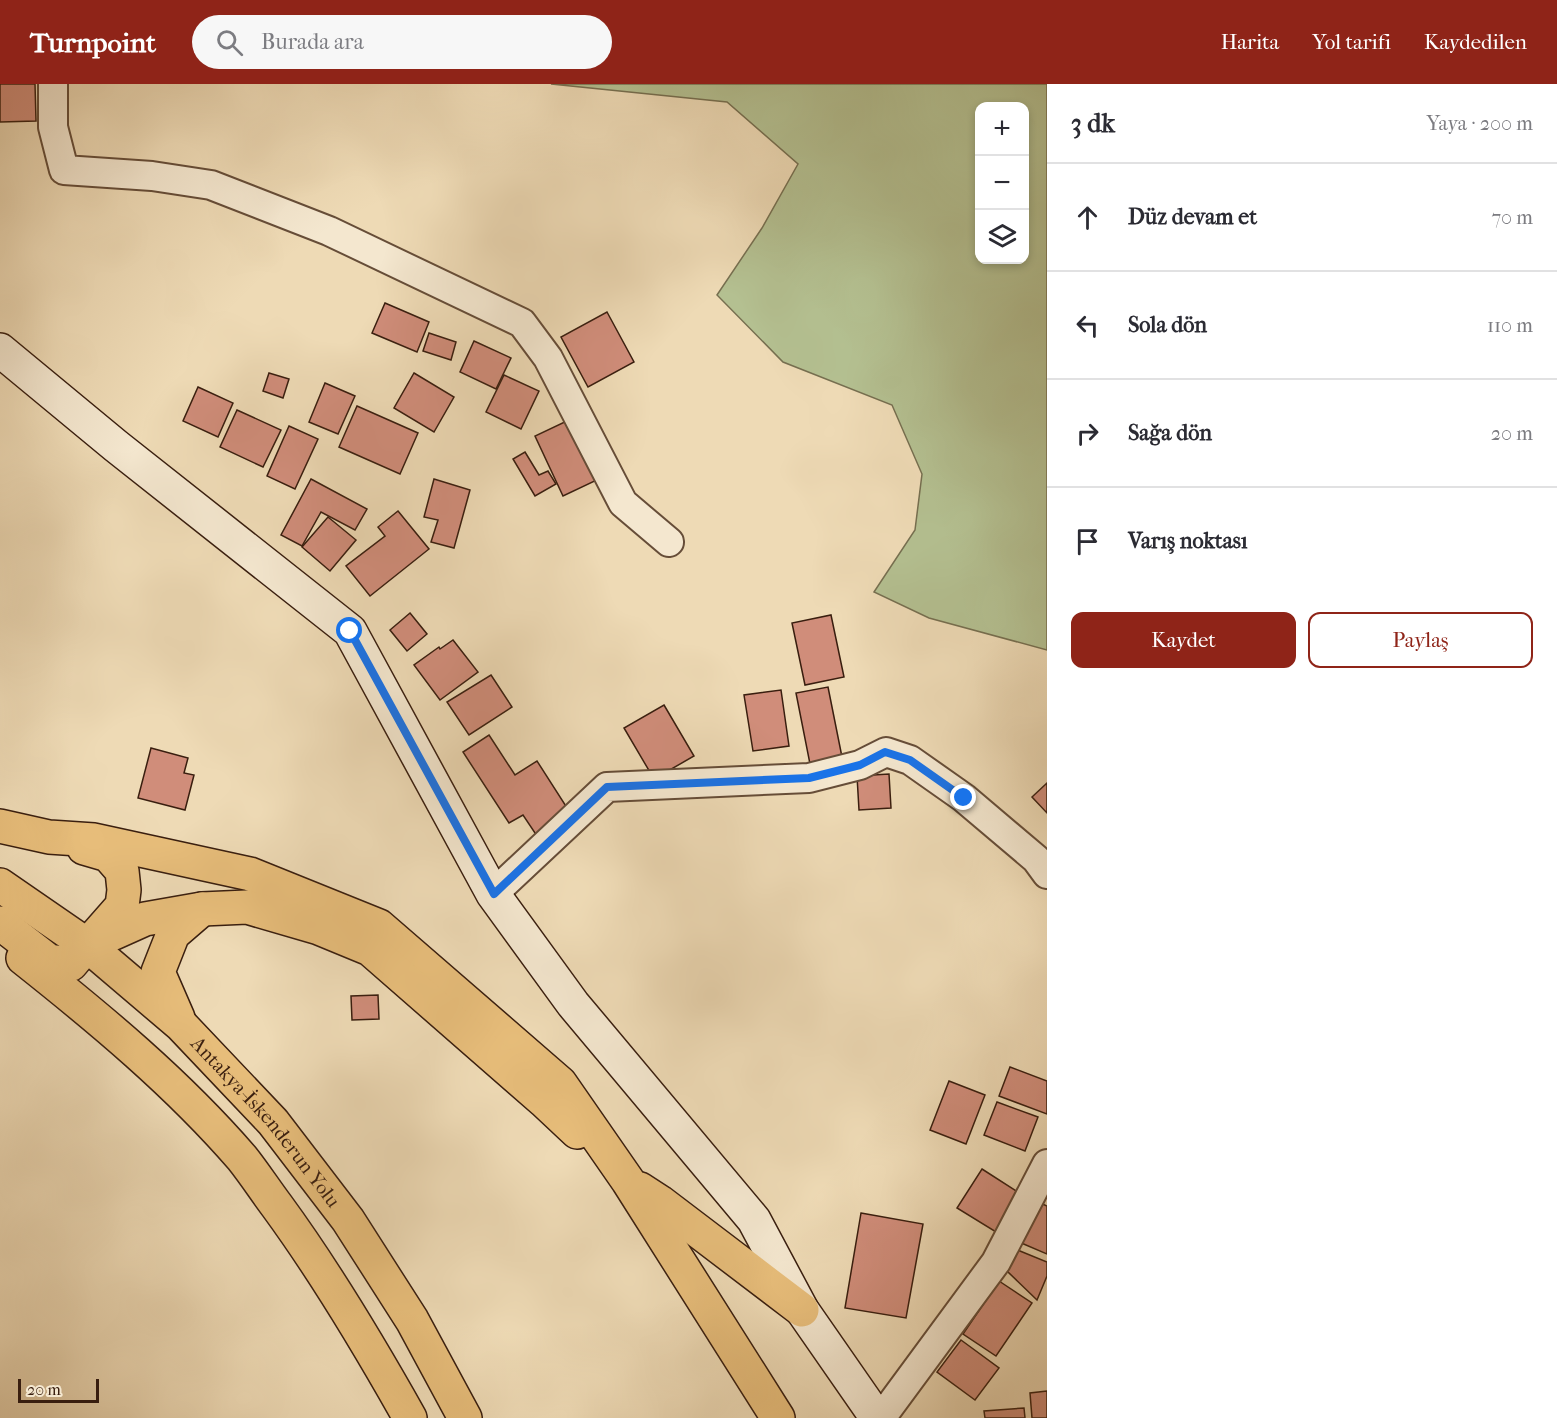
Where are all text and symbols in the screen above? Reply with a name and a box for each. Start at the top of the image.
search box [192,15,612,69]
text: Turnpoint [30,26,156,59]
icon: search [213,26,246,59]
text: Burada ara [261,29,364,55]
text: Harita [1221,30,1279,54]
text: Yol tarifi [1312,30,1391,54]
text: Kaydedilen [1424,30,1527,54]
map controls [975,102,1029,264]
button: + [975,102,1029,156]
text: 3 dk [1071,108,1115,139]
text: Yaya · 200 m [1427,112,1533,135]
button: − [975,156,1029,210]
icon: ahead [1071,201,1104,234]
text: Düz devam et [1128,204,1257,230]
text: 70 m [1491,206,1533,229]
button: layers [975,210,1029,264]
icon: left [1071,309,1104,342]
text: Sola dön [1128,312,1207,338]
text: 110 m [1487,314,1533,337]
icon: right [1071,417,1104,450]
text: Sağa dön [1128,420,1212,446]
text: 20 m [1491,422,1533,445]
icon: arrive [1071,525,1104,558]
text: Varış noktası [1128,528,1247,554]
button: Kaydet [1071,612,1296,668]
button: Paylaş [1308,612,1533,668]
route start [336,617,362,643]
route end [950,784,976,810]
street label: Antakya-İskenderun Yolu [185,1031,345,1213]
scale bar [18,1376,99,1404]
text: 20 m [27,1380,61,1399]

